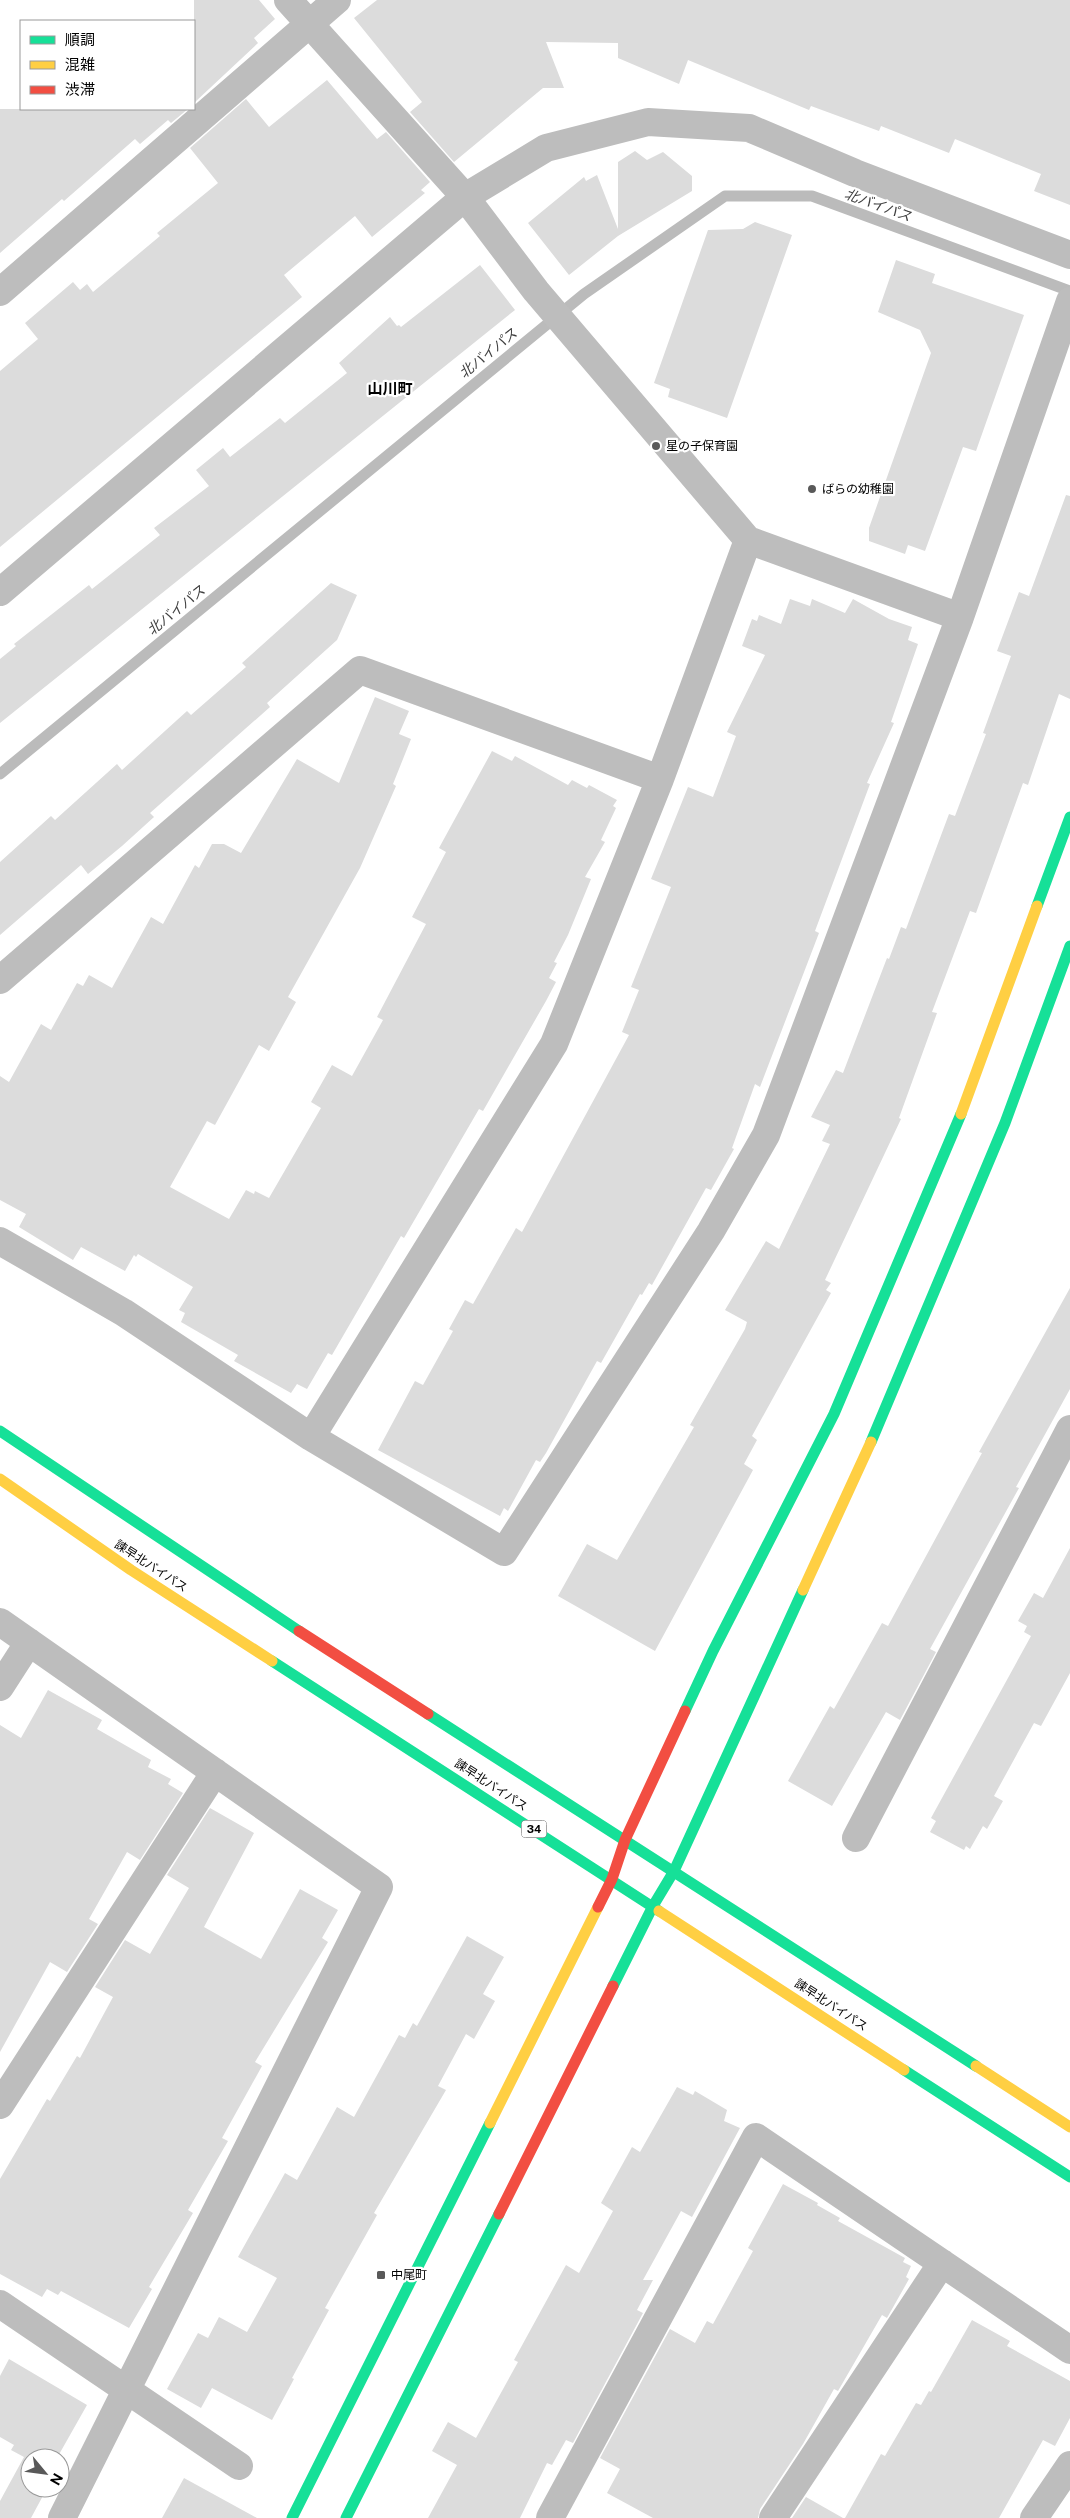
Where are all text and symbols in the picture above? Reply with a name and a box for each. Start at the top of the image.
legend [20,20,195,110]
text: 順調 [65,31,95,48]
text: 混雑 [65,56,95,73]
text: 渋滞 [65,81,95,98]
water label: 北バイパス [842,186,914,224]
water label: 北バイパス [456,325,520,381]
district label: 山川町 [367,380,413,397]
place label: 星の子保育園 [666,439,738,453]
marker: 星の子保育園 [650,440,662,452]
place label: ばらの幼稚園 [822,482,894,496]
marker: ばらの幼稚園 [806,483,818,495]
water label: 北バイパス [144,582,208,638]
street label: 諫早北バイパス [112,1537,190,1595]
street label: 諫早北バイパス [452,1756,530,1814]
road number: 34 [522,1820,546,1838]
street label: 諫早北バイパス [792,1976,870,2034]
place label: 中尾町 [391,2268,427,2282]
marker: 中尾町 [375,2269,387,2281]
north arrow [20,2448,70,2498]
text: N [47,2471,66,2488]

